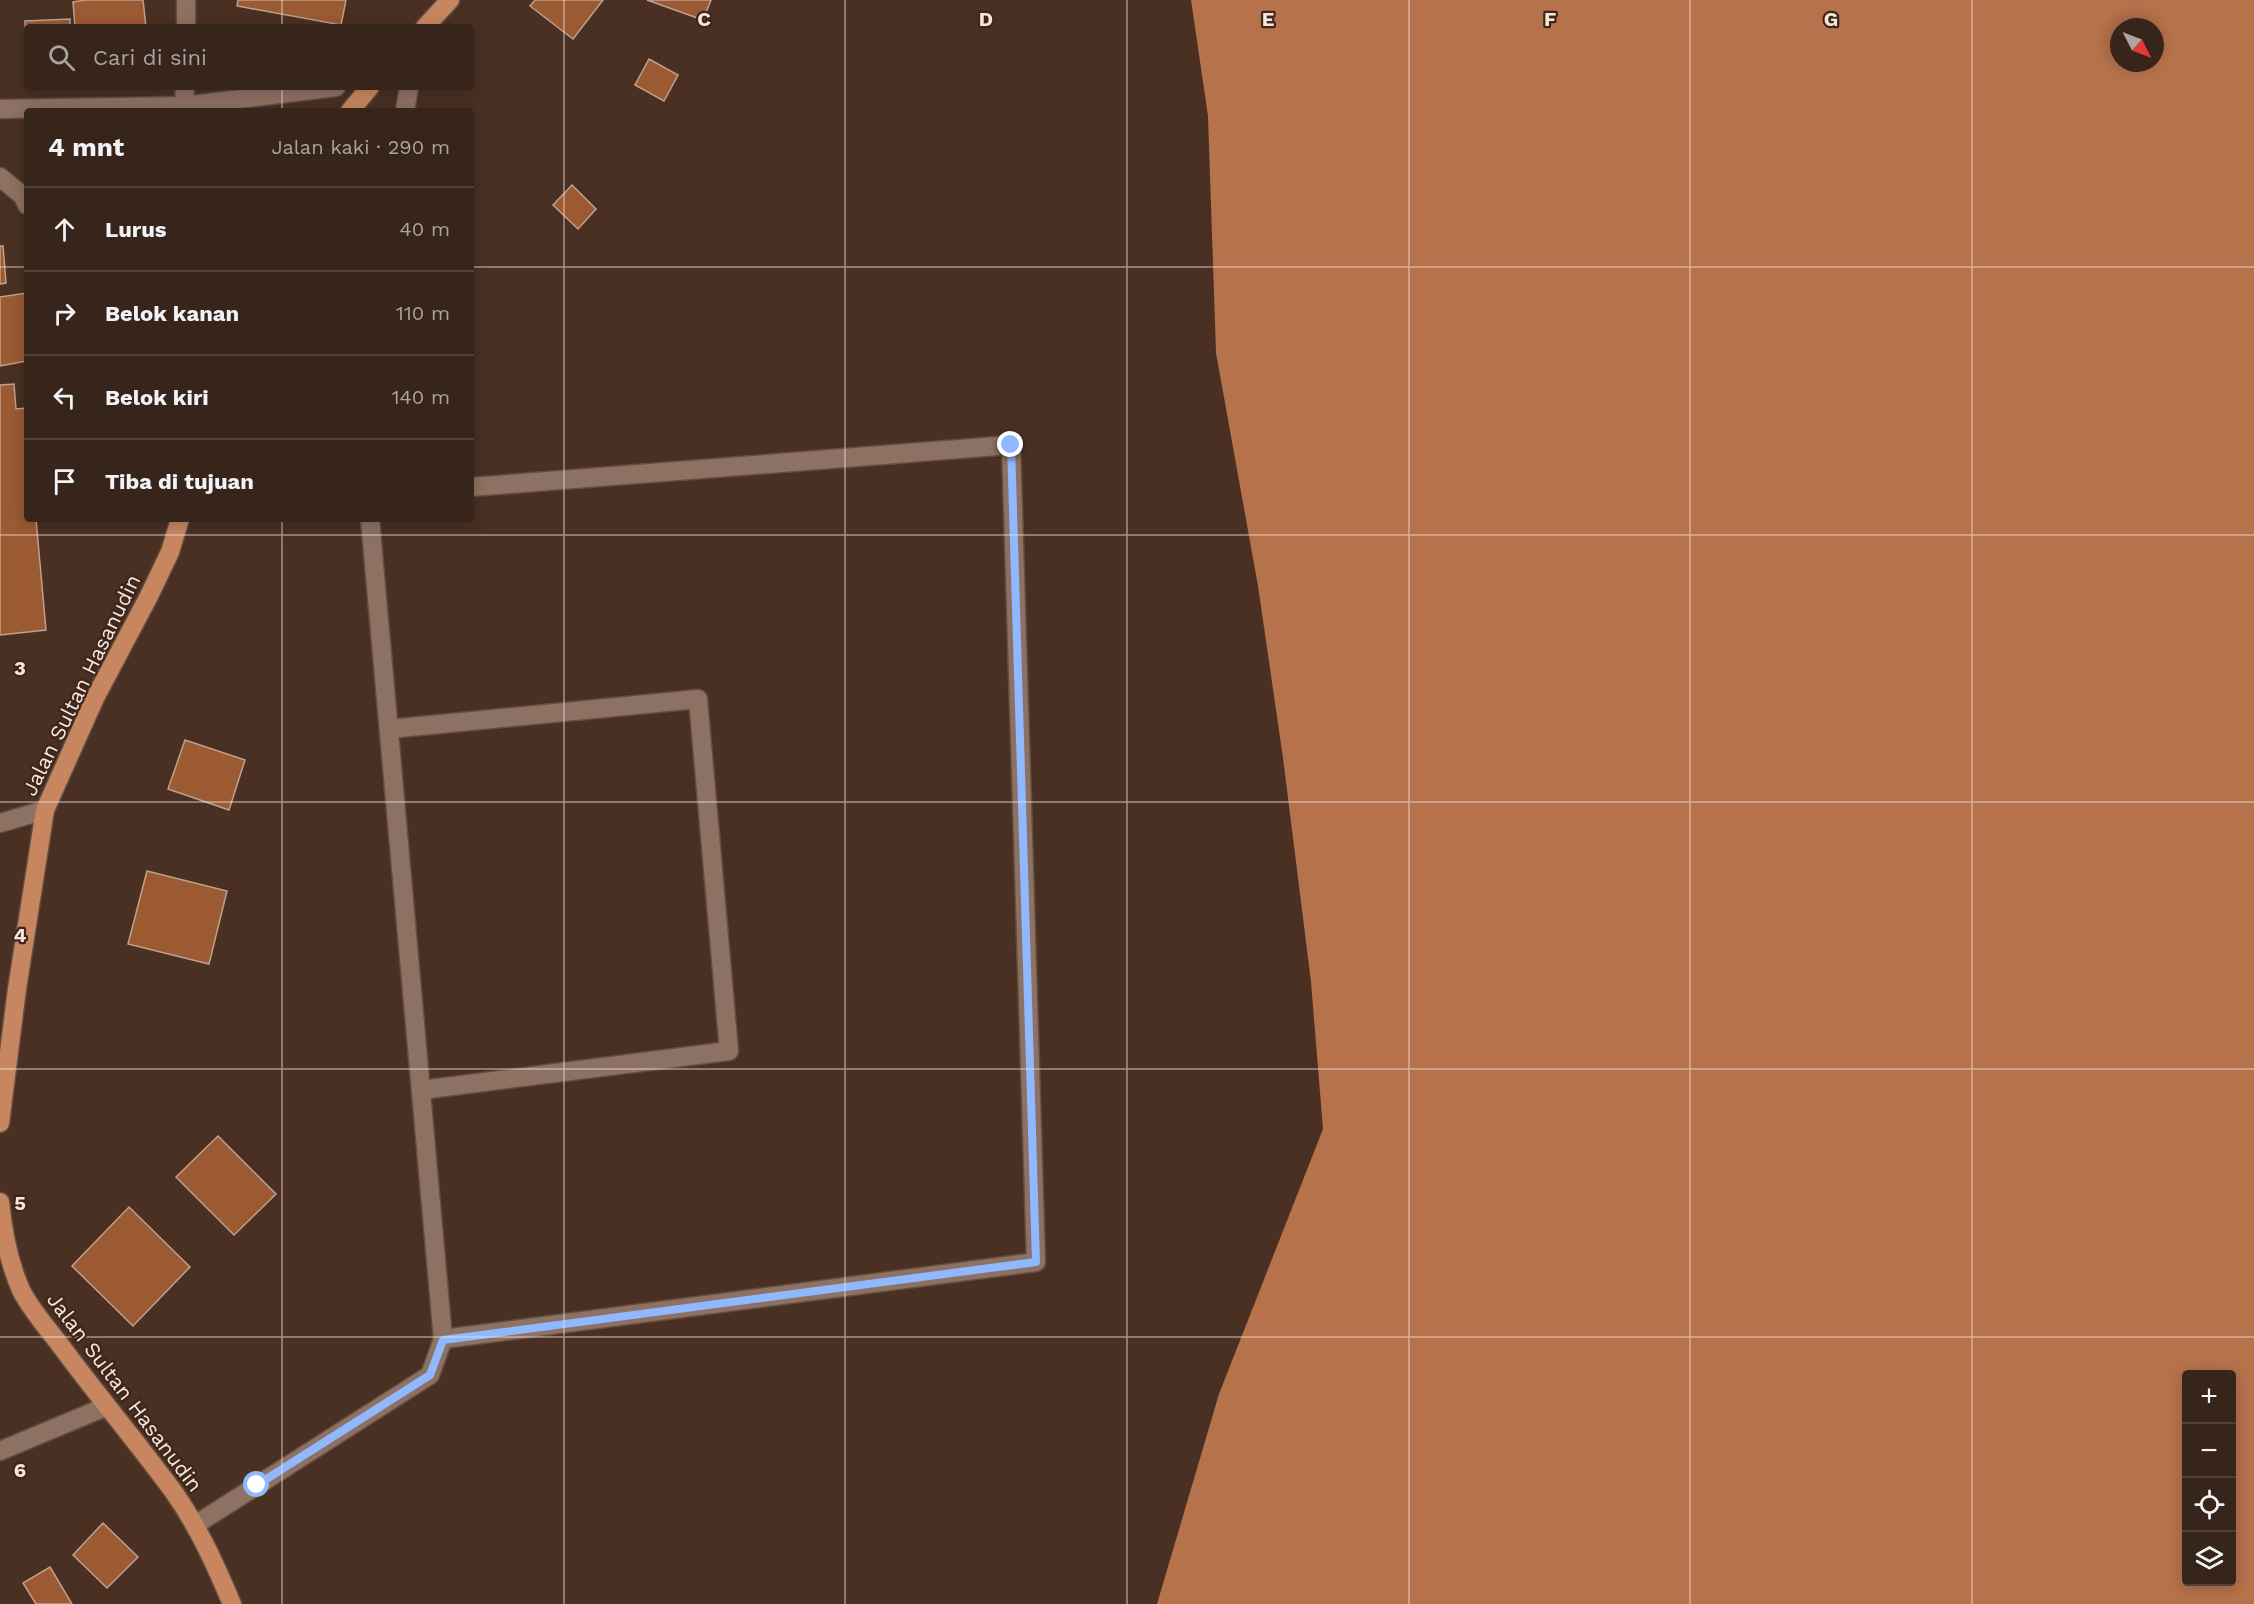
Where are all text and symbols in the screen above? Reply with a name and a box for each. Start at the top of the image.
text: C [697,7,711,31]
text: D [979,7,993,31]
text: E [1262,7,1274,31]
text: F [1544,7,1556,31]
text: G [1824,7,1838,31]
north arrow [2110,18,2164,72]
search box [24,24,474,90]
icon: search [45,41,78,74]
text: Cari di sini [93,45,207,70]
text: 4 mnt [48,132,124,162]
text: Jalan kaki · 290 m [271,135,450,159]
icon: ahead [48,213,81,246]
text: Lurus [105,217,167,242]
text: 40 m [399,217,450,241]
icon: right [48,297,81,330]
text: Belok kanan [105,301,239,326]
text: 110 m [396,301,450,325]
icon: left [48,381,81,414]
text: Belok kiri [105,385,209,410]
text: 140 m [392,385,450,409]
route end [997,431,1023,457]
icon: arrive [48,465,81,498]
text: Tiba di tujuan [105,469,254,494]
street label: Jalan Sultan Hasanudin [17,570,145,800]
text: 3 [14,656,26,680]
text: 4 [14,923,27,947]
text: 5 [14,1191,26,1215]
street label: Jalan Sultan Hasanudin [42,1287,208,1497]
map controls [2182,1370,2236,1586]
button: + [2182,1370,2236,1424]
button: − [2182,1424,2236,1478]
text: 6 [14,1458,26,1482]
route start [243,1471,269,1497]
button: locate [2182,1478,2236,1532]
button: layers [2182,1532,2236,1586]

